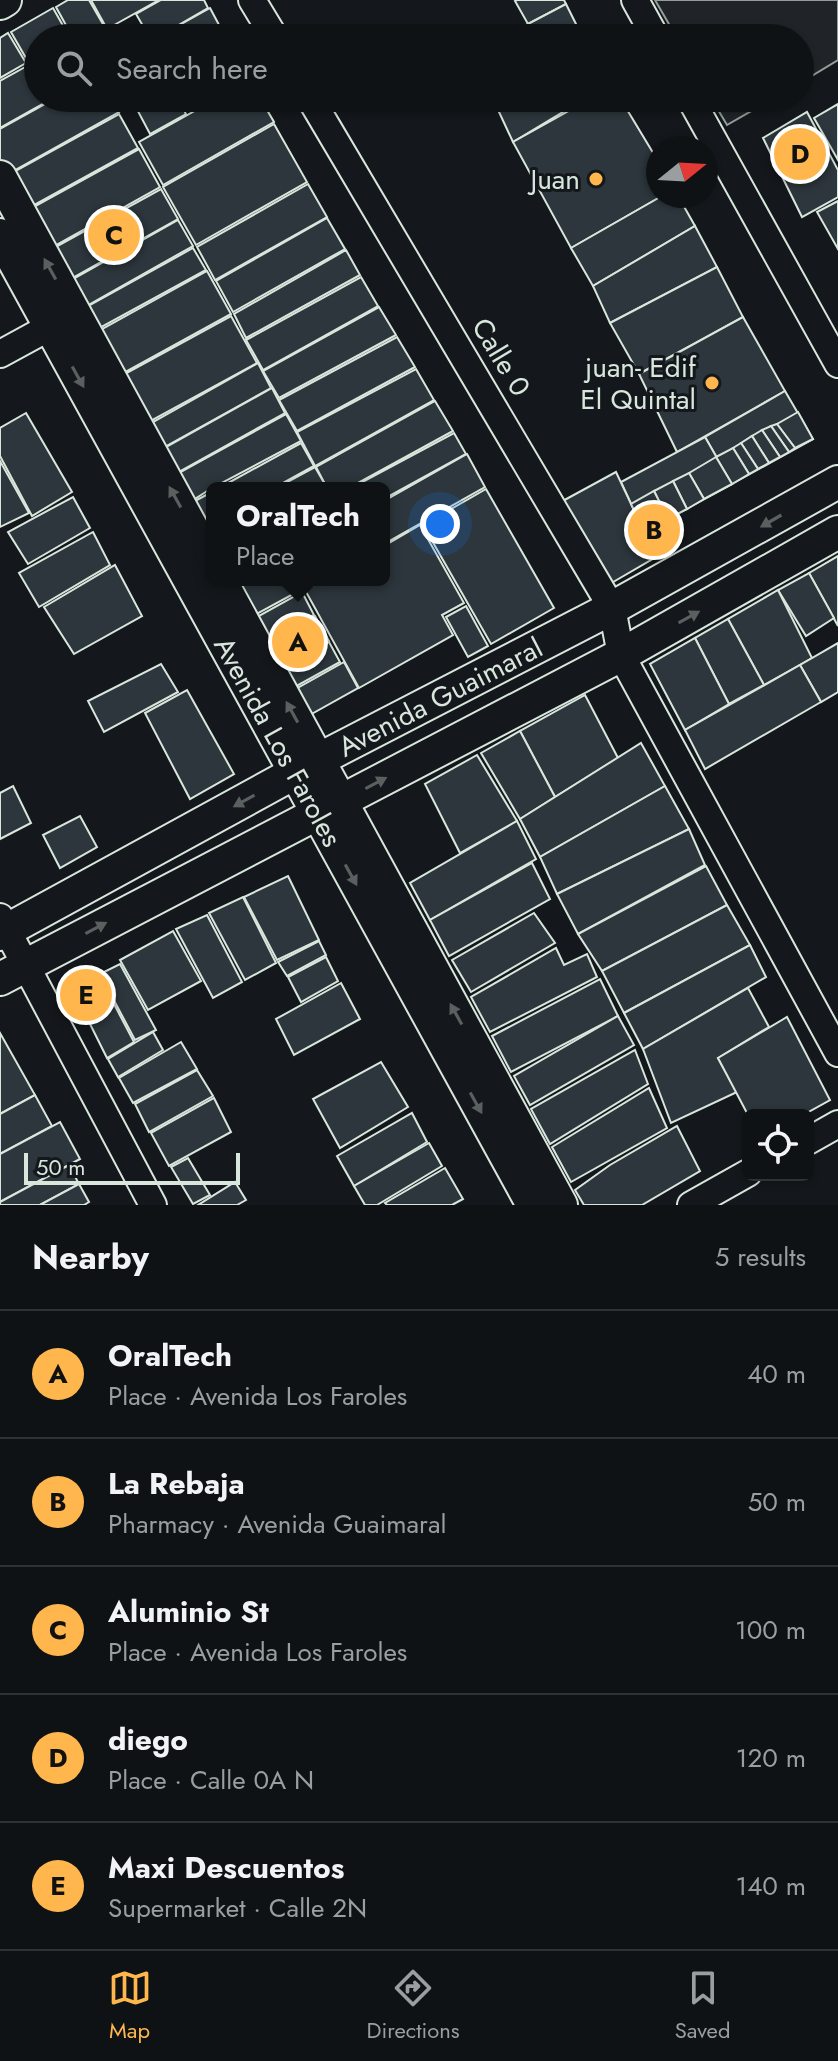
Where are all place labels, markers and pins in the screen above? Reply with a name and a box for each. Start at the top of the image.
pin: D [774,124,826,184]
place label: Juan [526,159,580,200]
marker: Juan [587,170,605,188]
pin: C [88,205,140,265]
place label: juan- Edif El Quintal [580,347,697,420]
marker: juan- Edif El Quintal [703,374,721,392]
pin: B [628,500,680,560]
pin: A [272,612,324,672]
pin: E [60,965,112,1025]

